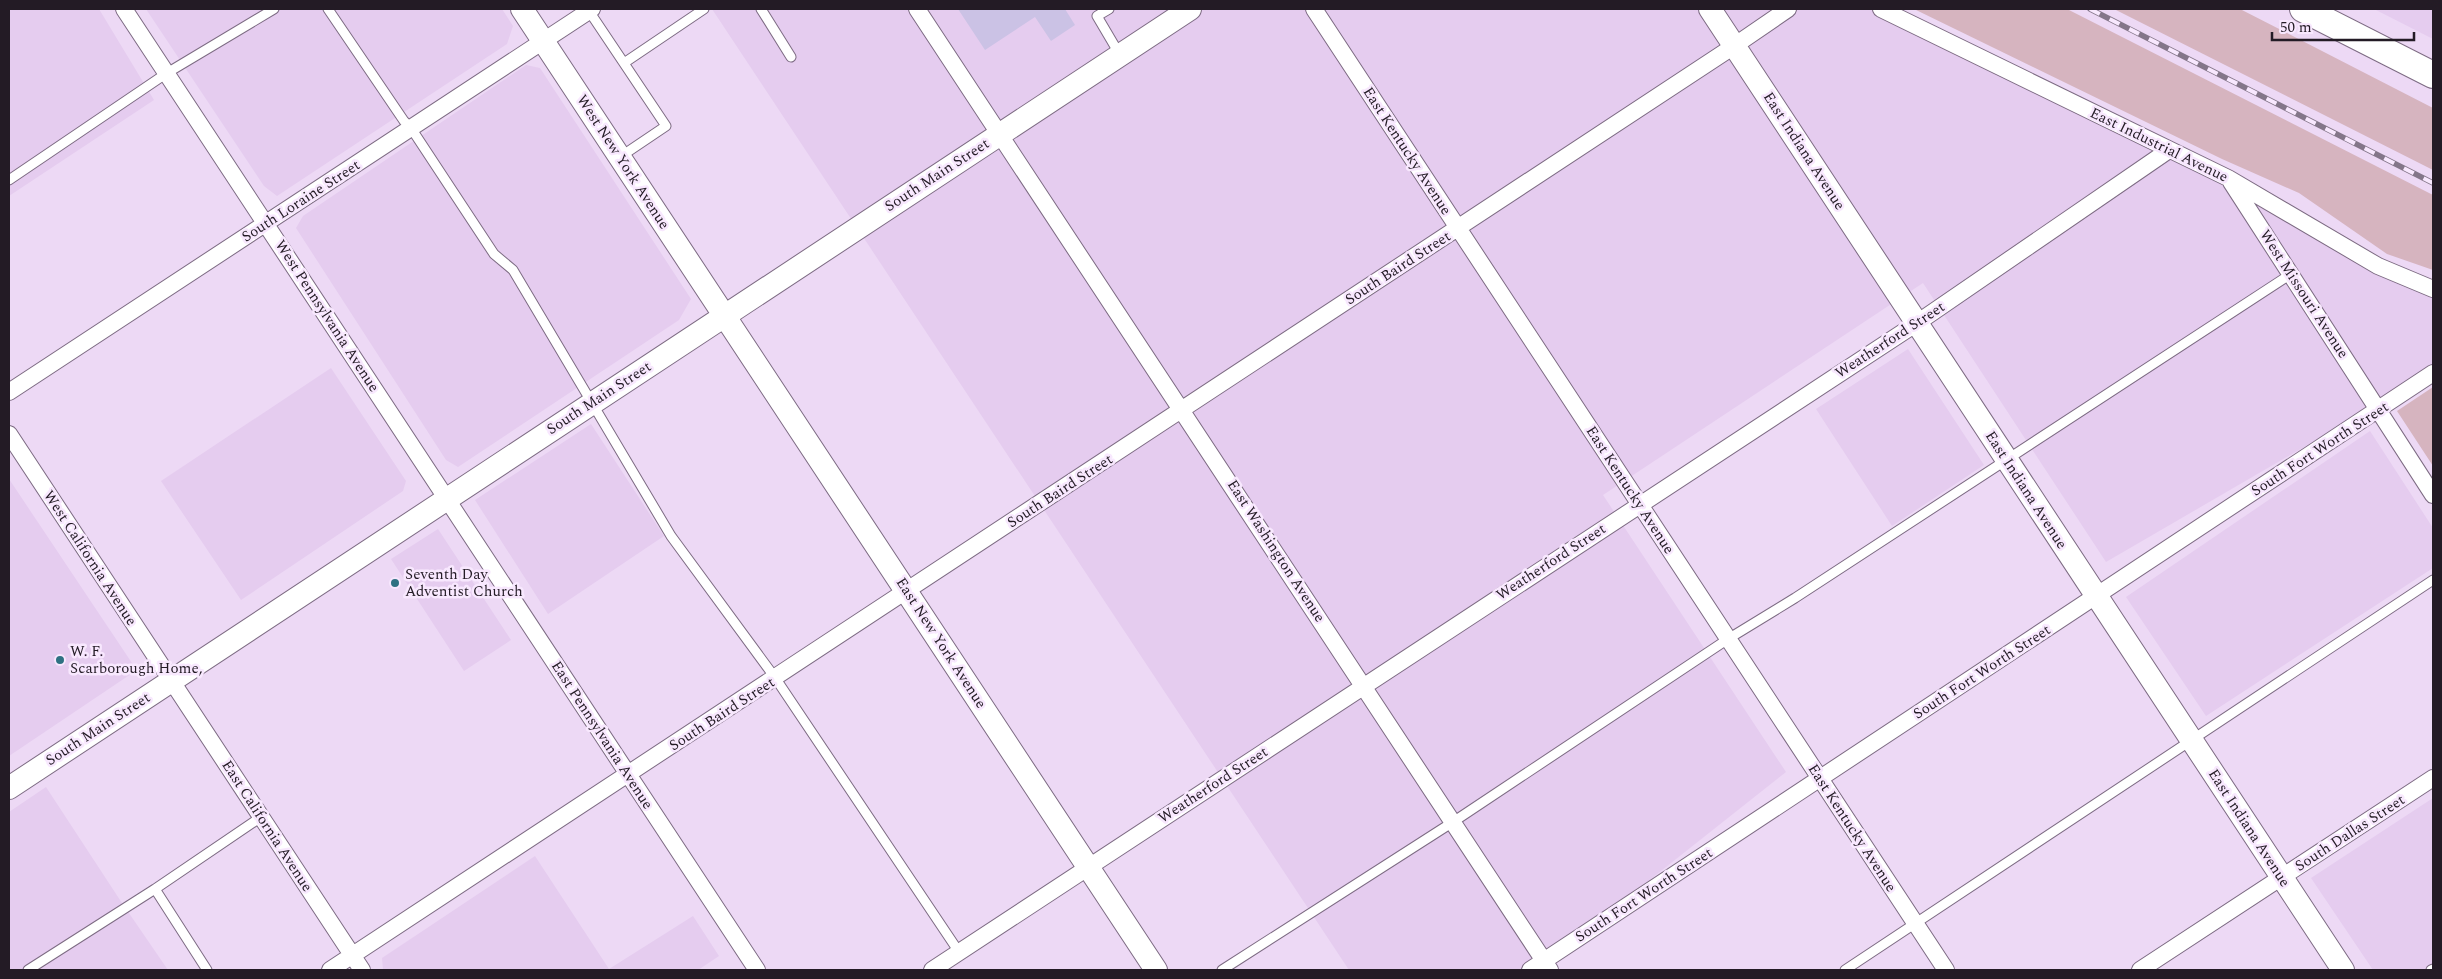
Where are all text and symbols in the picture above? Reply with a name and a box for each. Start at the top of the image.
scale bar [2272,10,2414,42]
text: 50 m [2280,16,2312,39]
street label: East Kentucky Avenue [1357,82,1457,220]
street label: East Indiana Avenue [1757,87,1851,215]
street label: West New York Avenue [571,90,675,234]
street label: East Industrial Avenue [2086,102,2232,188]
street label: South Main Street [880,132,994,218]
street label: South Loraine Street [237,154,365,248]
street label: South Baird Street [1341,225,1455,311]
street label: West Missouri Avenue [2254,225,2354,363]
street label: West Pennsylvania Avenue [269,235,385,397]
street label: Weatherford Street [1830,296,1950,384]
street label: South Main Street [542,355,656,441]
street label: South Fort Worth Street [2247,396,2393,502]
street label: East Kentucky Avenue [1580,421,1680,559]
street label: East Indiana Avenue [1979,426,2073,554]
street label: South Baird Street [1003,448,1117,534]
street label: East Washington Avenue [1221,475,1331,627]
street label: West California Avenue [37,486,143,630]
street label: Weatherford Street [1491,518,1611,606]
place label: Seventh Day Adventist Church [405,563,523,603]
street label: East New York Avenue [890,573,992,713]
marker: Seventh Day Adventist Church [389,577,401,589]
street label: South Fort Worth Street [1909,619,2055,725]
place label: W. F. Scarborough Home, [70,640,203,680]
marker: W. F. Scarborough Home, [54,654,66,666]
street label: East Pennsylvania Avenue [545,656,659,814]
street label: South Baird Street [665,671,779,757]
street label: South Main Street [41,686,155,772]
street label: Weatherford Street [1153,741,1273,829]
street label: East California Avenue [216,756,318,896]
street label: East Kentucky Avenue [1802,759,1902,897]
street label: East Indiana Avenue [2202,764,2296,892]
street label: South Dallas Street [2290,789,2410,877]
street label: South Fort Worth Street [1571,842,1717,948]

